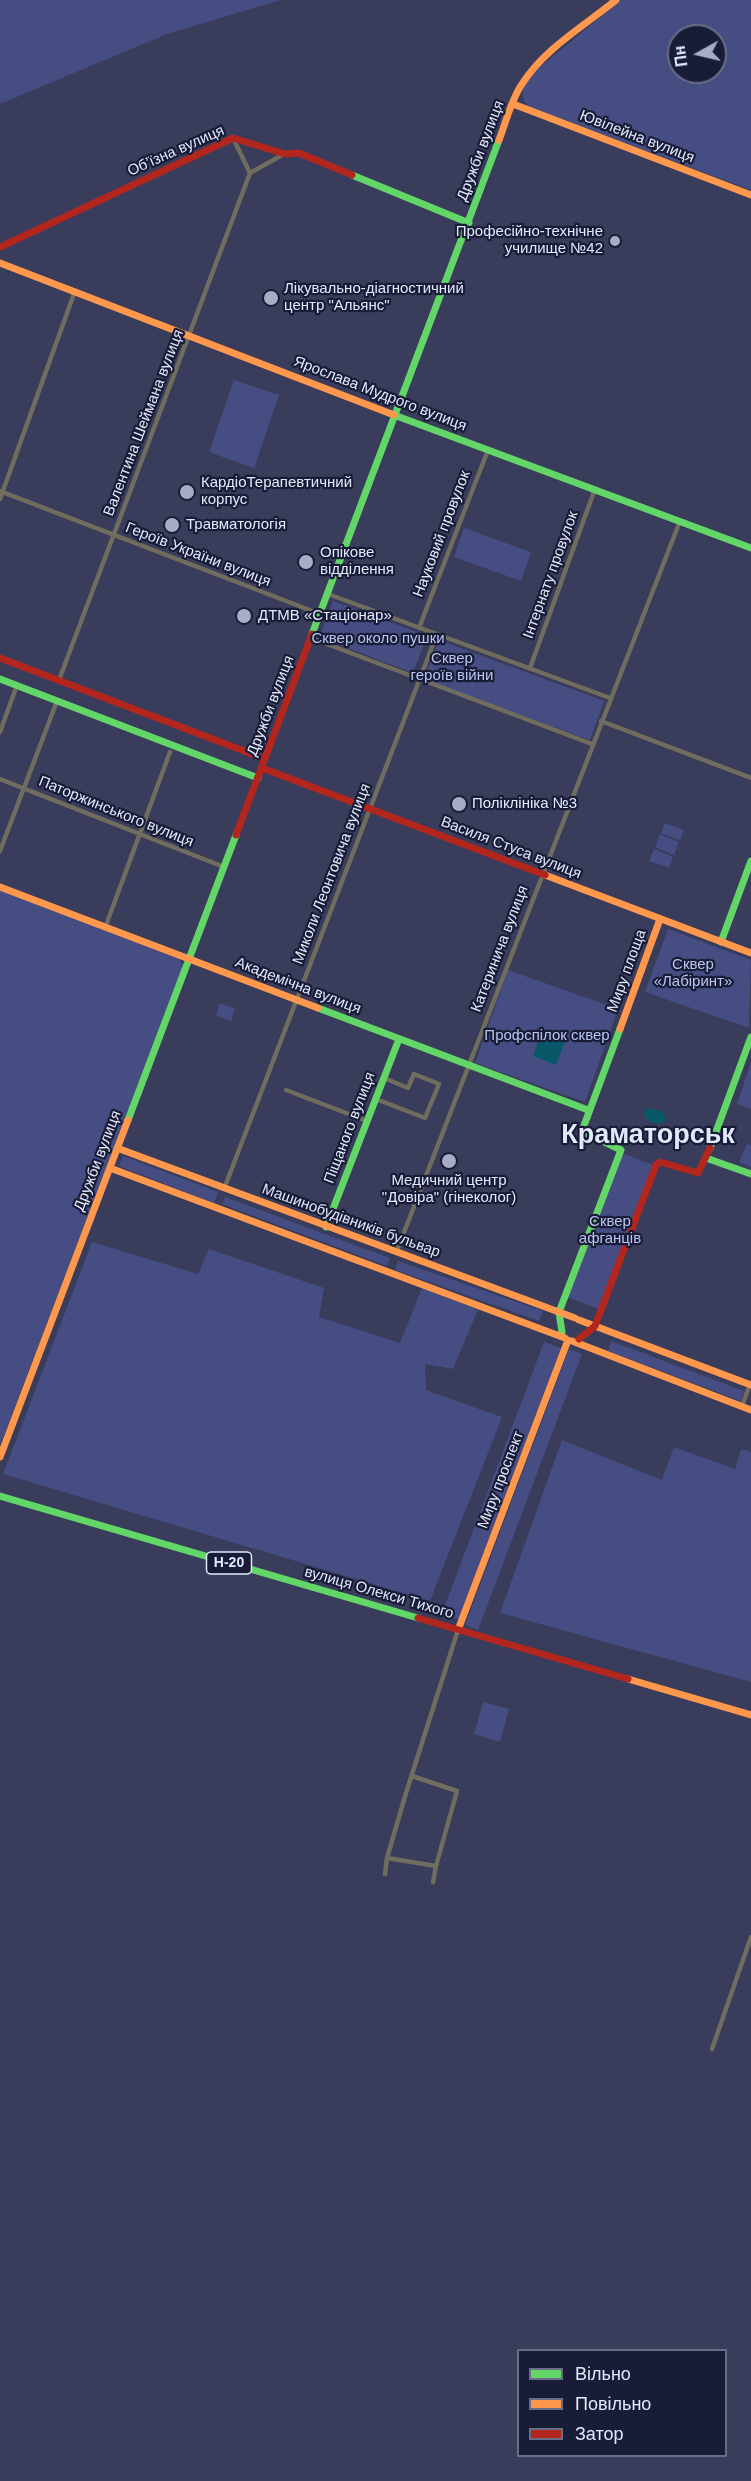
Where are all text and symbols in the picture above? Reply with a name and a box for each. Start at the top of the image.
north arrow [667,24,727,84]
text: Пн [671,45,691,68]
street label: Дружби вулиця [454,98,508,204]
street label: Ювілейна вулиця [577,107,697,167]
street label: Об’їзна вулиця [125,122,227,180]
place label: Професійно-технічне училище №42 [456,223,603,258]
marker: Професійно-технічне училище №42 [608,234,622,248]
place label: Лікувально-діагностичний центр "Альянс" [284,280,464,315]
marker: Лікувально-діагностичний центр "Альянс" [262,289,280,307]
street label: Валентина Шеймана вулиця [100,327,188,519]
street label: Ярослава Мудрого вулиця [291,353,469,435]
street label: Науковий провулок [410,468,474,600]
place label: КардіоТерапевтичний корпус [201,474,352,509]
marker: КардіоТерапевтичний корпус [178,483,196,501]
street label: Інтернату провулок [520,509,582,641]
marker: Травматологія [163,516,181,534]
place label: Травматологія [186,516,286,534]
street label: Героїв України вулиця [123,519,273,591]
place label: Опікове відділення [320,544,394,579]
marker: Опікове відділення [297,553,315,571]
marker: ДТМВ «Стаціонар» [235,607,253,625]
place label: ДТМВ «Стаціонар» [258,607,392,625]
park label: Сквер около пушки [311,630,445,648]
park label: Сквер героїв війни [411,650,493,685]
street label: Дружби вулиця [244,653,298,759]
street label: Паторжинського вулиця [36,773,196,851]
street label: Миколи Леонтовича вулиця [289,781,375,967]
marker: Поліклініка №3 [450,795,468,813]
place label: Поліклініка №3 [472,795,577,813]
street label: Василя Стуса вулиця [438,813,584,883]
street label: Катеринича вулиця [468,883,532,1015]
street label: Миру площа [604,927,650,1015]
street label: Академічна вулиця [233,954,363,1018]
park label: Сквер «Лабіринт» [654,956,732,991]
park label: Профспілок сквер [484,1027,610,1045]
street label: Піщаного вулиця [321,1070,379,1186]
street label: Дружби вулиця [71,1108,125,1214]
district label: Краматорськ [561,1120,735,1152]
marker: Медичний центр "Довіра" (гінеколог) [440,1152,458,1170]
place label: Медичний центр "Довіра" (гінеколог) [382,1172,516,1207]
street label: Машинобудівників бульвар [259,1180,443,1262]
park label: Сквер афганців [579,1213,641,1248]
street label: Миру проспект [474,1429,528,1531]
road number: Н-20 [206,1552,252,1574]
street label: вулиця Олекси Тихого [302,1563,456,1623]
legend [517,2349,727,2457]
text: Вільно [575,2364,631,2384]
text: Повільно [575,2394,651,2414]
text: Затор [575,2424,624,2444]

